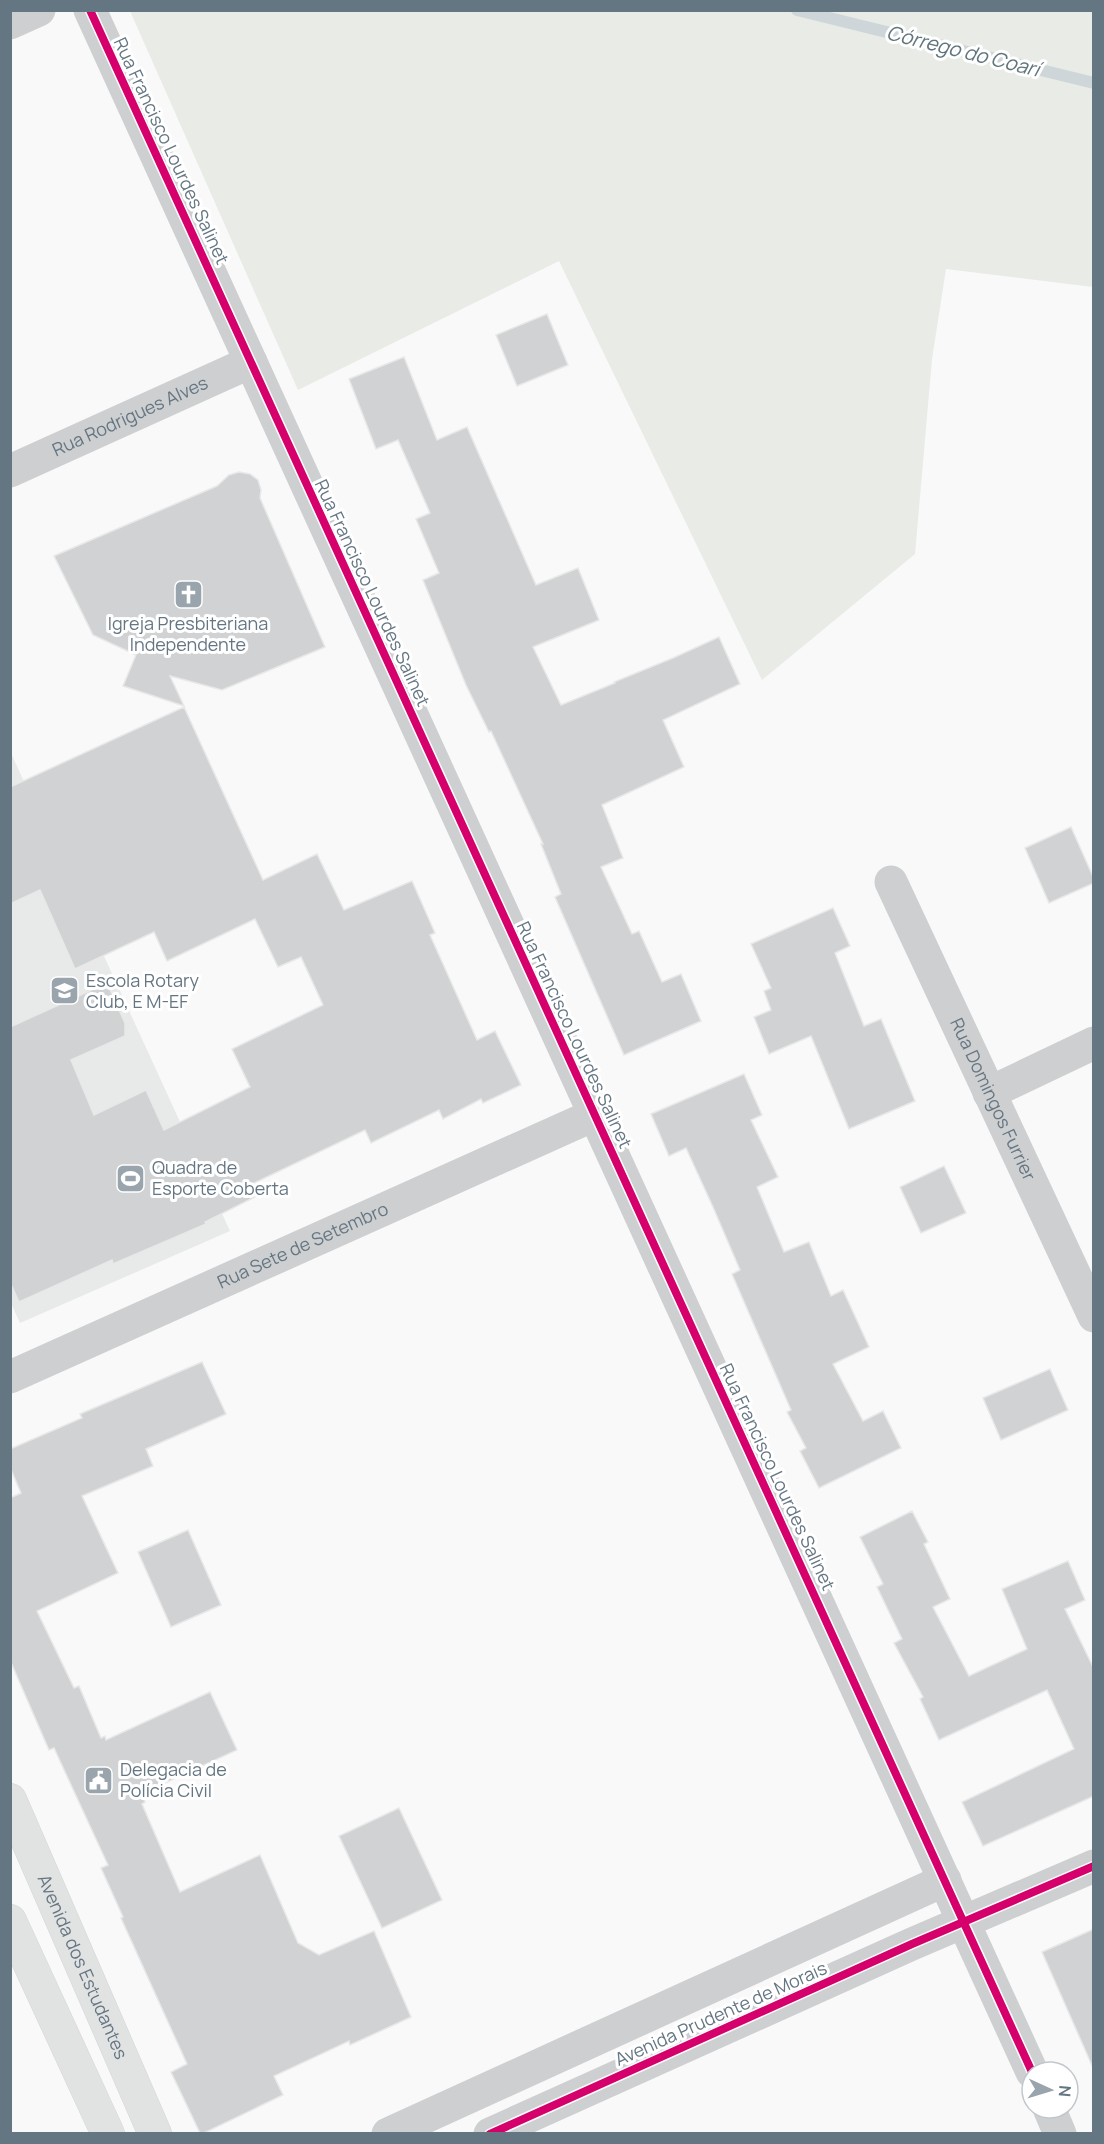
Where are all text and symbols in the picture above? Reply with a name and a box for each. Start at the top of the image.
water label: Córrego do Coarí [884,18,1047,84]
street label: Rua Francisco Lourdes Salinet [109,33,235,268]
street label: Rua Rodrigues Alves [48,370,212,461]
street label: Rua Francisco Lourdes Salinet [310,475,436,710]
church icon: Igreja Presbiteriana Independente [172,579,204,611]
place label: Igreja Presbiteriana Independente [108,611,268,656]
street label: Rua Francisco Lourdes Salinet [512,917,638,1152]
place label: Escola Rotary Club, E M-EF [86,968,199,1013]
school or university icon: Escola Rotary Club, E M-EF [49,975,81,1007]
street label: Rua Domingos Furrier [945,1014,1042,1185]
place label: Quadra de Esporte Coberta [152,1155,289,1200]
sports icon: Quadra de Esporte Coberta [115,1162,147,1194]
street label: Rua Sete de Setembro [213,1196,392,1293]
street label: Rua Francisco Lourdes Salinet [715,1359,841,1594]
place label: Delegacia de Polícia Civil [120,1757,227,1802]
public building icon: Delegacia de Polícia Civil [83,1764,115,1796]
street label: Avenida dos Estudantes [33,1870,134,2063]
street label: Avenida Prudente de Morais [611,1955,830,2071]
north arrow [1020,2060,1080,2120]
text: N [1054,2085,1076,2098]

